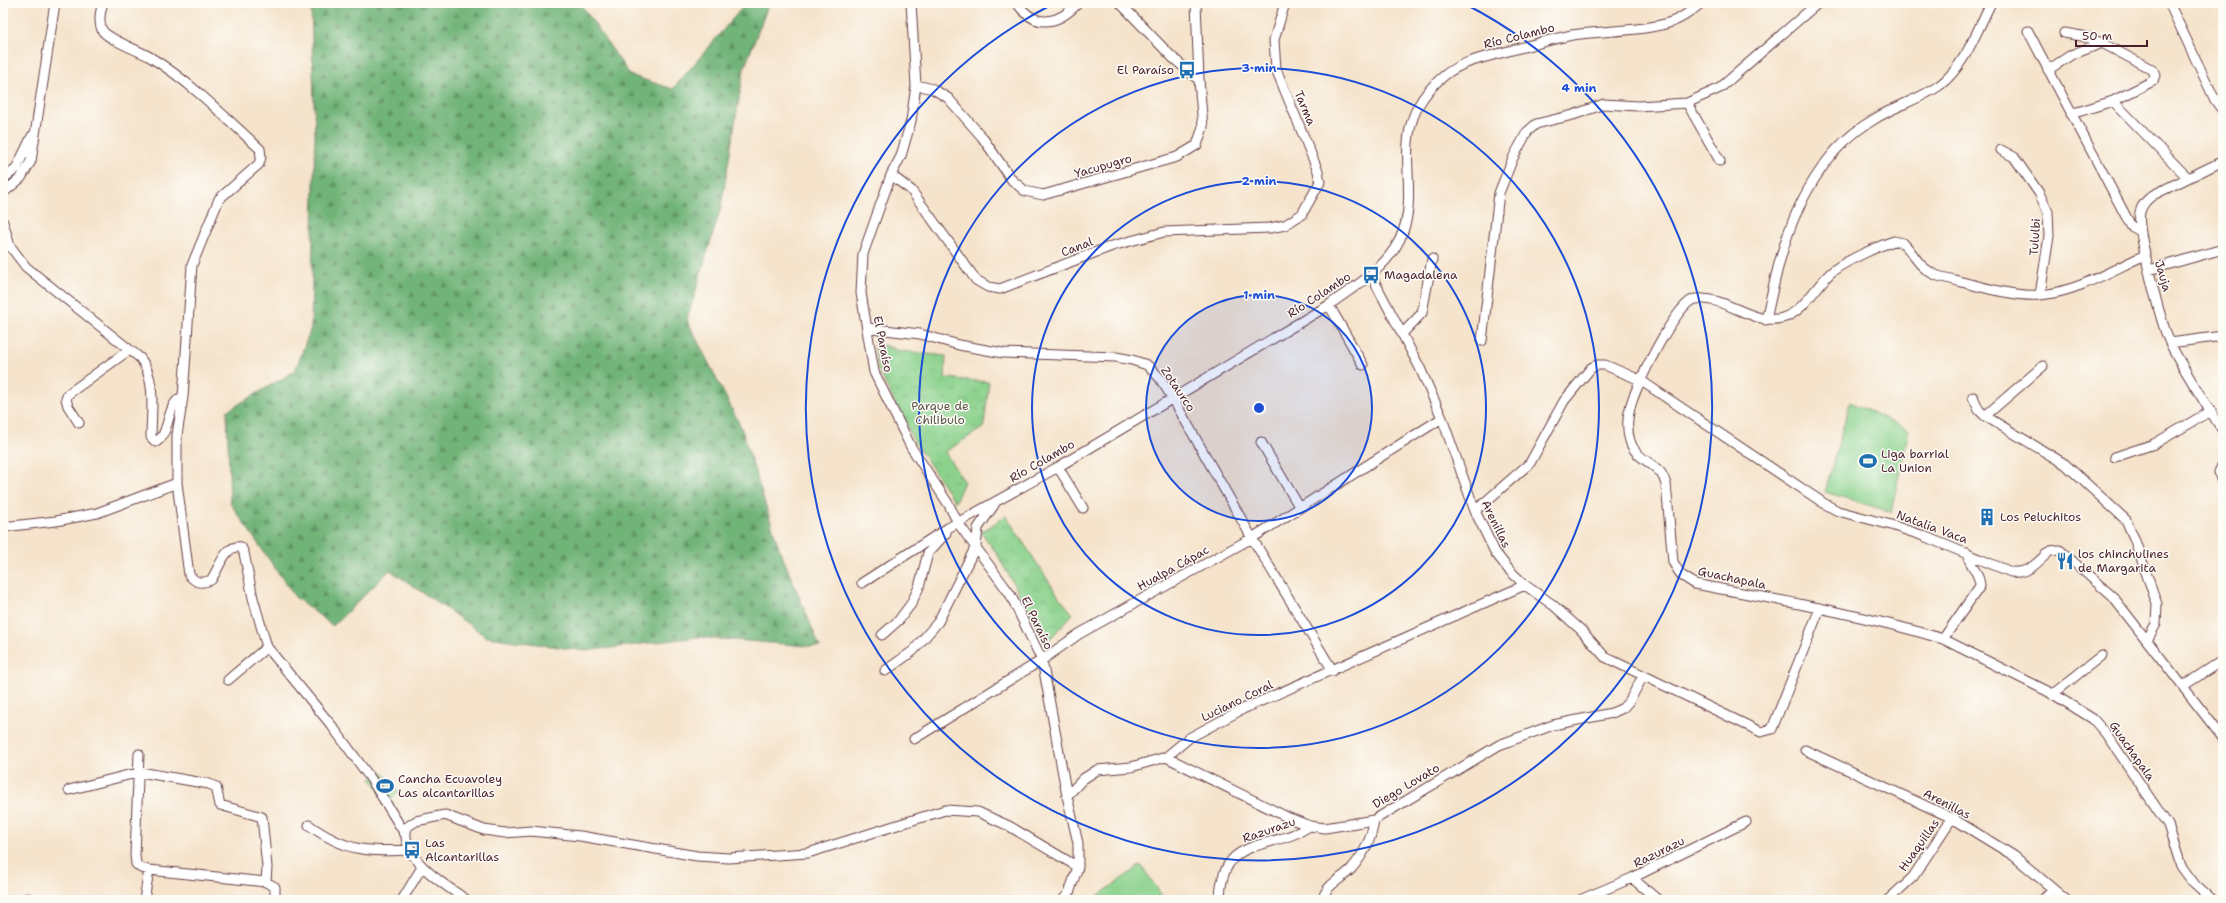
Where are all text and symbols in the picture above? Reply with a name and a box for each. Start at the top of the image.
street label: Río Colambo [1482,19,1556,53]
scale bar [2076,22,2147,48]
text: 50 m [2082,28,2112,44]
bus stop icon: El Paraíso [1177,60,1197,80]
text: 3 min [1242,60,1277,76]
place label: El Paraíso [1117,62,1174,78]
text: 4 min [1562,80,1597,96]
street label: Tarma [1291,88,1320,128]
street label: Yacupugro [1072,150,1134,182]
text: 2 min [1242,173,1277,189]
street label: Tululbi [2026,218,2044,256]
street label: Canal [1059,233,1096,260]
street label: Jauja [2151,258,2175,294]
bus stop icon: Magadalena [1361,265,1381,285]
place label: Magadalena [1384,267,1458,283]
street label: Río Colambo [1284,268,1354,322]
text: 1 min [1243,287,1275,303]
street label: El Paraíso [870,314,896,374]
street label: Zotaurco [1157,363,1199,415]
park label: Parque de Chilibulo [911,398,969,428]
centre of rings [1252,401,1266,415]
street label: Río Colambo [1006,436,1078,486]
place label: Liga barrial La Union [1881,446,1949,476]
sports icon: Liga barrial La Union [1858,451,1878,471]
street label: Arenillas [1478,497,1514,551]
street label: Natalia Vaca [1894,507,1970,547]
building icon: Los Peluchitos [1977,507,1997,527]
place label: Los Peluchitos [2000,509,2081,525]
street label: Hualpa Cápac [1134,542,1212,594]
place label: los chinchulines de Margarita [2078,546,2169,576]
restaurant icon: los chinchulines de Margarita [2055,551,2075,571]
street label: Guachapala [1697,563,1768,593]
street label: El Paraíso [1017,594,1057,652]
street label: Luciano Coral [1198,677,1276,725]
street label: Guachapala [2106,718,2159,784]
street label: Diego Lovato [1370,760,1442,812]
place label: Cancha Ecuavoley Las alcantarillas [398,771,502,801]
sports icon: Cancha Ecuavoley Las alcantarillas [375,776,395,796]
street label: Arenillas [1921,785,1974,823]
street label: Razurazu [1240,813,1298,847]
street label: Huaquillas [1895,815,1943,874]
street label: Razurazu [1631,833,1687,871]
place label: Las Alcantarillas [425,835,499,865]
bus stop icon: Las Alcantarillas [402,840,422,860]

